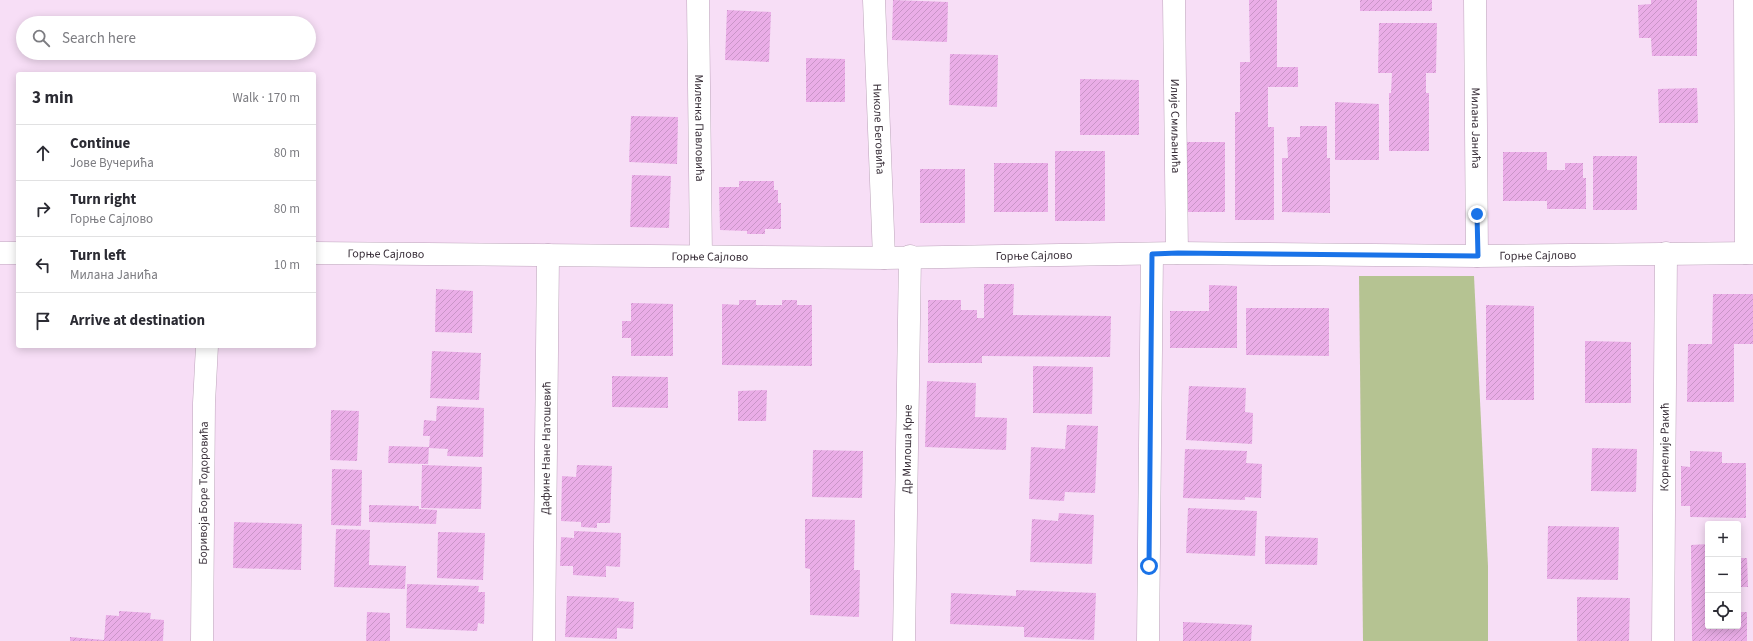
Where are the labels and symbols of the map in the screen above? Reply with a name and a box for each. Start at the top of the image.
street label: Миленка Павловића [690,74,708,182]
street label: Илије Смиљанића [1166,79,1184,173]
street label: Николе Беговића [868,83,889,175]
street label: Милана Јанића [1467,87,1484,169]
route end [1468,205,1486,223]
street label: Горње Сајлово [348,245,424,263]
street label: Горње Сајлово [995,247,1072,265]
street label: Горње Сајлово [1499,247,1576,265]
street label: Горње Сајлово [672,248,748,266]
street label: Дафине Нане Натошевић [537,381,556,515]
street label: Корнелије Ракић [1656,403,1674,491]
street label: Др Милоша Крне [898,404,917,494]
street label: Боривоја Боре Тодоровића [195,421,213,565]
route start [1140,557,1158,575]

